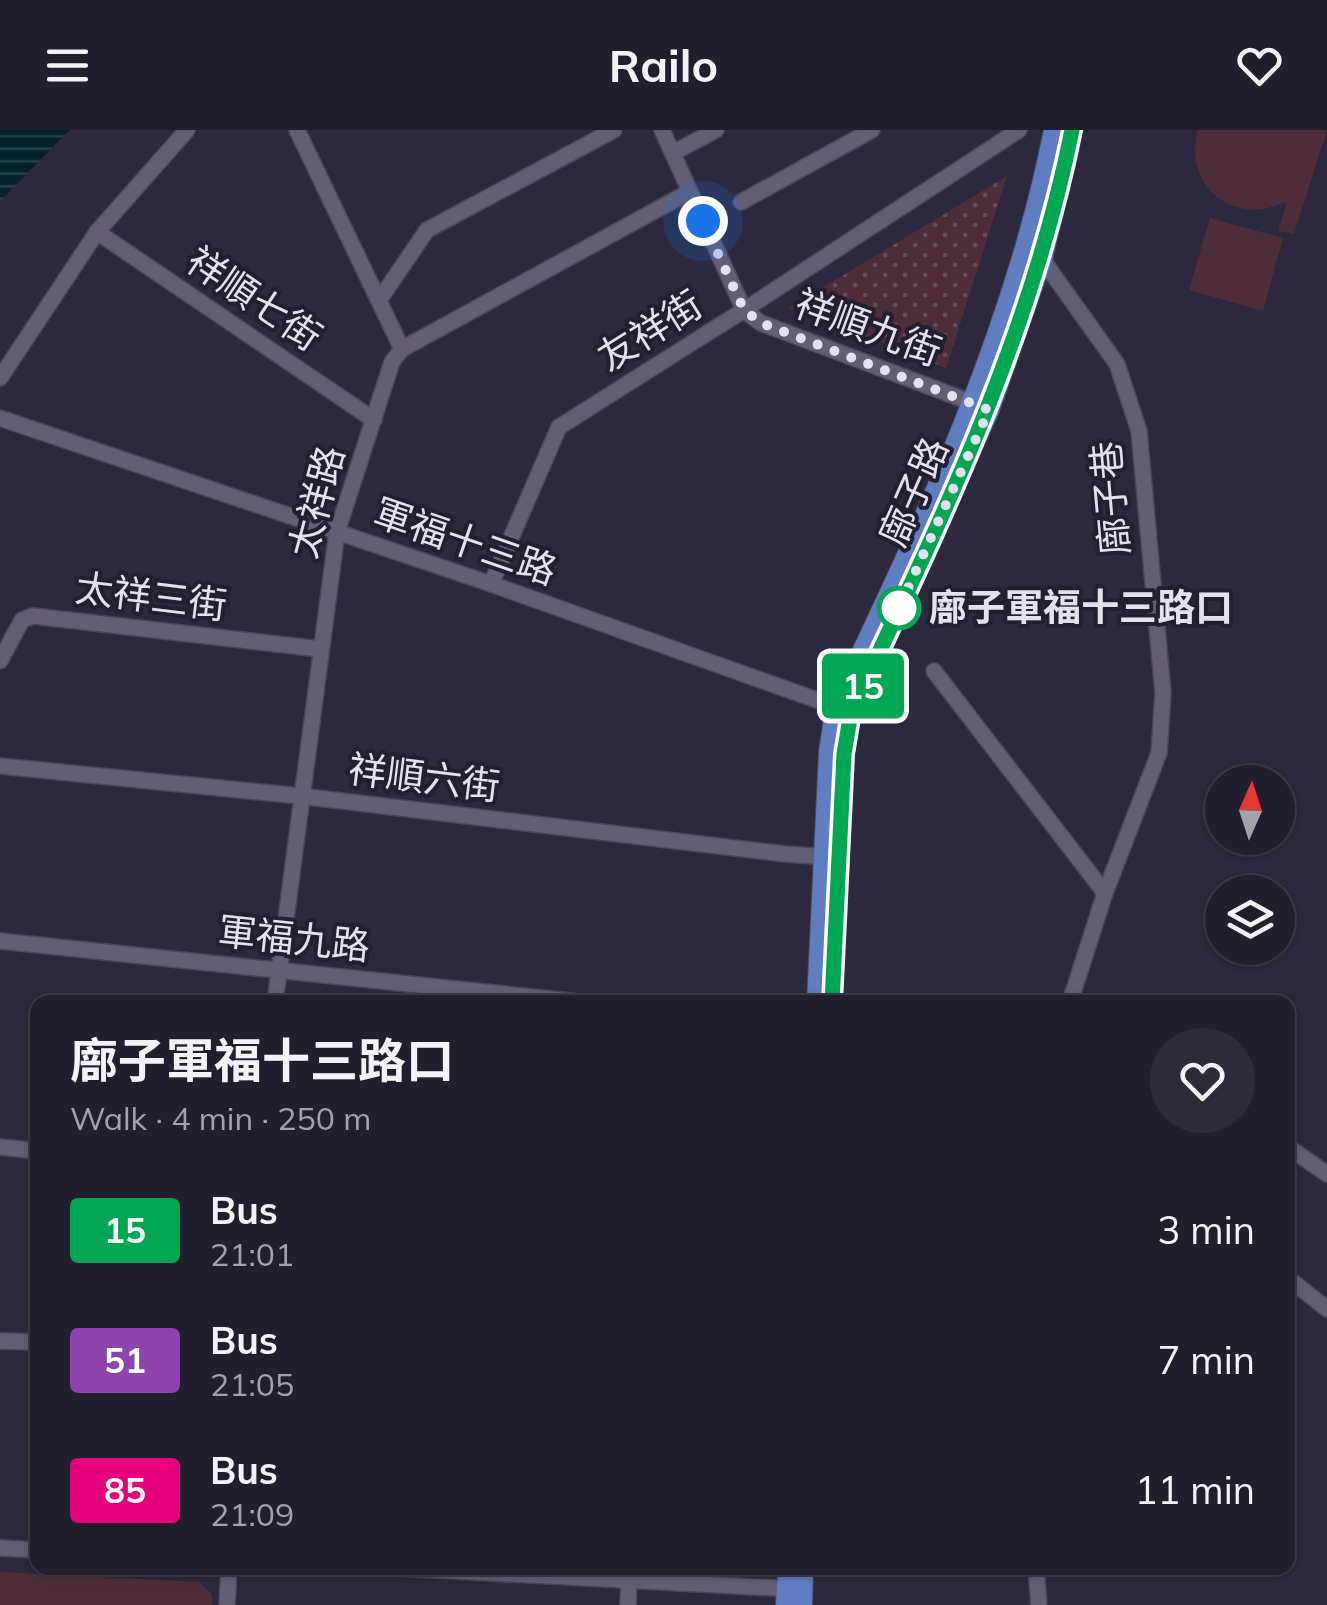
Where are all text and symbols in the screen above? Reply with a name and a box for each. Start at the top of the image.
text: Railo [609,37,718,93]
icon: menu [40,38,95,93]
icon: heart [1232,38,1287,93]
your location [678,196,728,246]
street label: 祥順七街 [178,236,331,361]
street label: 祥順九街 [789,279,948,376]
street label: 友祥街 [588,280,711,381]
street label: 廍子路 [868,430,958,553]
street label: 廍子巷 [1081,439,1139,557]
street label: 太祥路 [278,440,354,563]
street label: 軍福十三路 [368,487,563,595]
street label: 太祥三街 [73,563,229,629]
place label: 廍子軍福十三路口 [929,583,1233,631]
marker: 廍子軍福十三路口 [878,587,920,629]
line badge: 15 [818,654,908,718]
text: 15 [842,664,884,708]
street label: 祥順六街 [346,744,502,810]
north arrow [1205,765,1295,855]
map controls [1205,765,1295,965]
button: layers [1205,875,1295,965]
street label: 軍福九路 [216,906,372,970]
button: heart [1150,1028,1255,1133]
text: 廍子軍福十三路口 [70,1030,454,1090]
text: Walk · 4 min · 250 m [70,1098,371,1138]
text: Bus [210,1186,278,1234]
text: 3 min [1158,1206,1255,1254]
text: 15 [104,1208,146,1252]
text: 21:01 [210,1234,294,1274]
text: Bus [210,1316,278,1364]
text: 7 min [1158,1336,1255,1384]
text: 51 [104,1338,146,1382]
text: 21:05 [210,1364,294,1404]
text: Bus [210,1446,278,1494]
text: 11 min [1135,1466,1255,1514]
text: 85 [104,1468,146,1512]
text: 21:09 [210,1494,294,1534]

